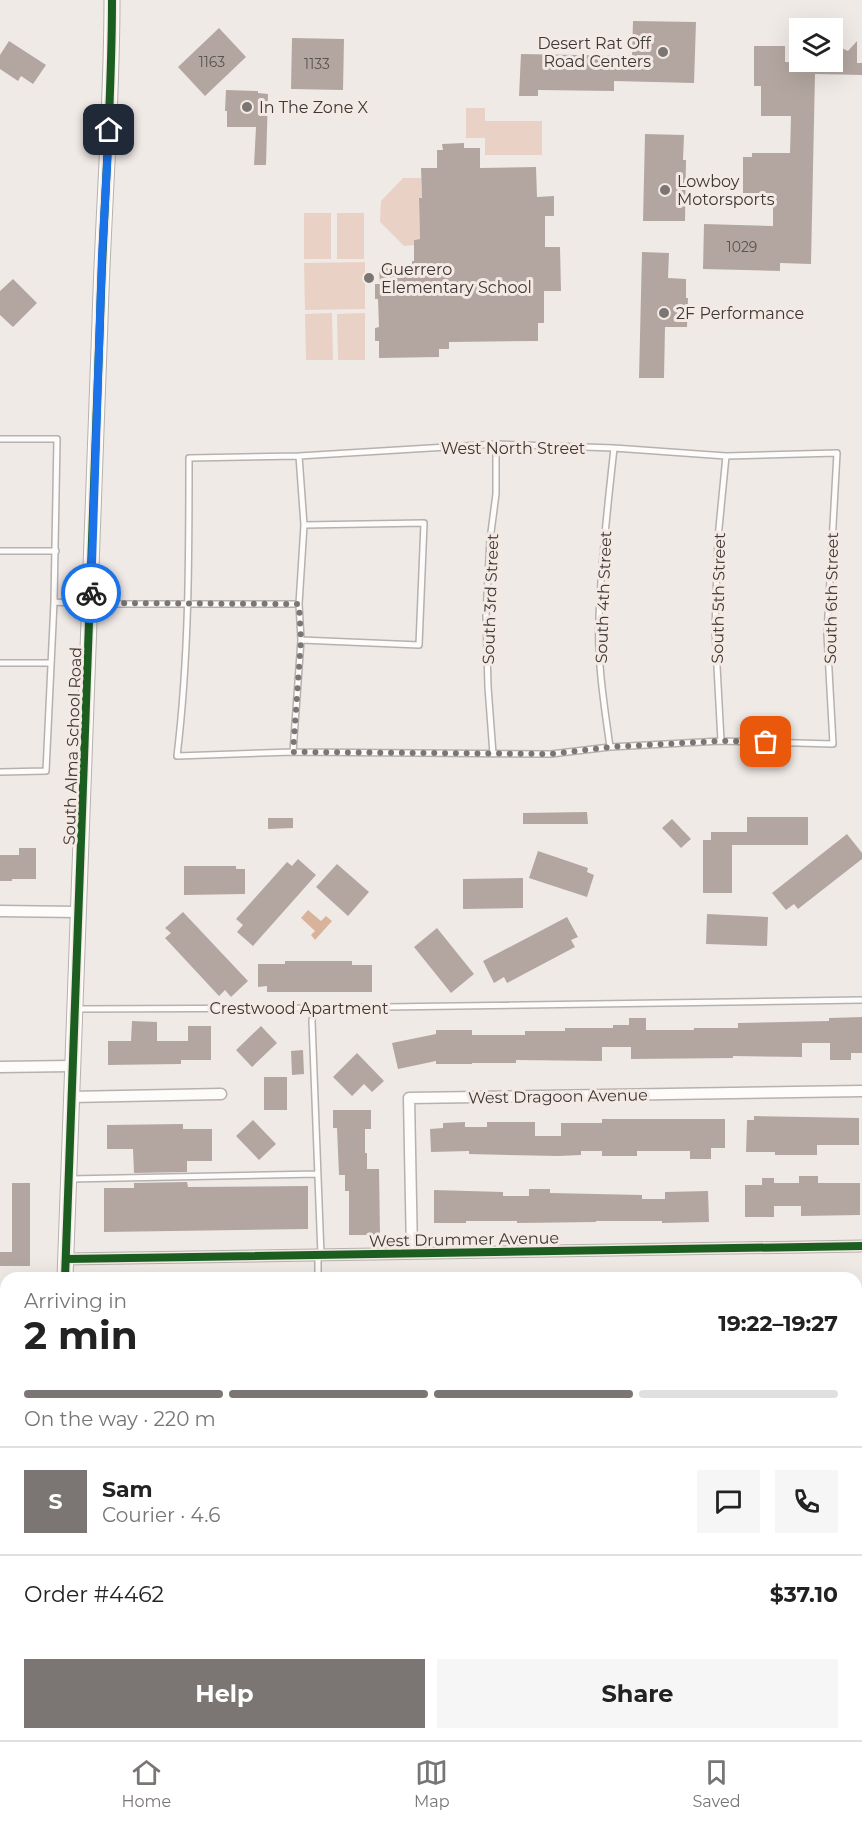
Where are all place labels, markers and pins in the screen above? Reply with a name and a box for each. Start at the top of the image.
place label: Desert Rat Off Road Centers [537,34,652,71]
marker: Desert Rat Off Road Centers [656,45,670,59]
place label: In The Zone X [259,98,369,117]
marker: In The Zone X [240,100,254,114]
pin [83,104,134,155]
place label: Lowboy Motorsports [677,172,775,209]
marker: Lowboy Motorsports [658,183,672,197]
place label: Guerrero Elementary School [381,260,532,297]
marker: Guerrero Elementary School [362,271,376,285]
place label: 2F Performance [676,304,804,323]
marker: 2F Performance [657,306,671,320]
pin [740,716,791,767]

